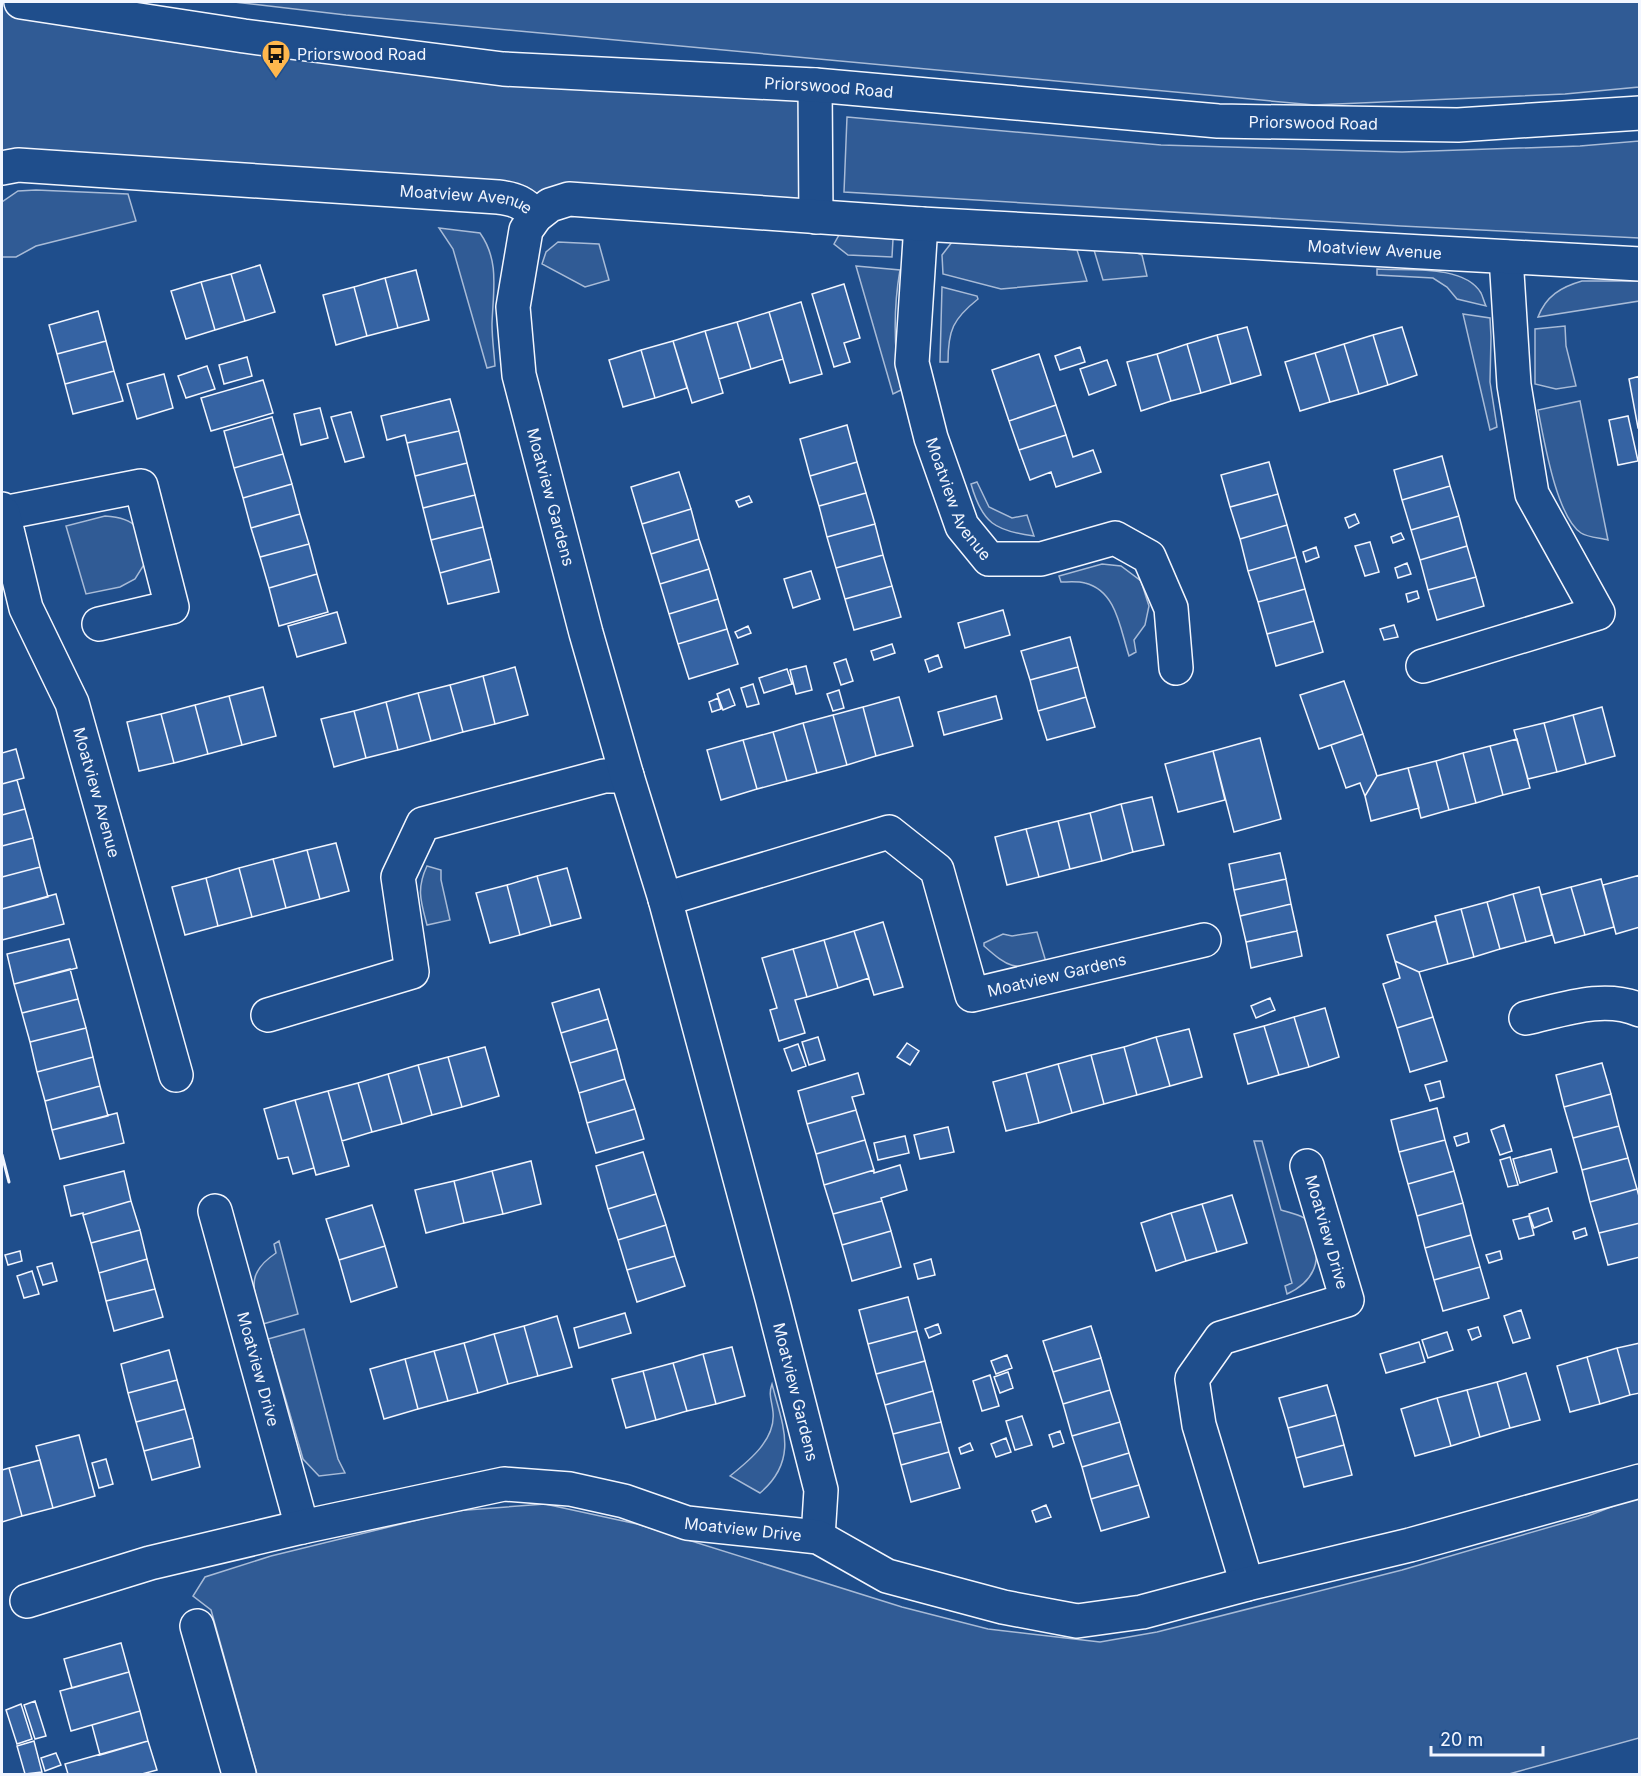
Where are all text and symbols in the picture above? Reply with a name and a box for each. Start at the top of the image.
bus stop icon: Priorswood Road [260,38,292,80]
place label: Priorswood Road [297,44,426,64]
street label: Priorswood Road [764,72,894,102]
street label: Priorswood Road [1248,112,1378,134]
street label: Moatview Avenue [399,180,537,218]
street label: Moatview Avenue [1307,236,1442,263]
street label: Moatview Gardens [523,426,579,568]
street label: Moatview Avenue [922,435,996,564]
street label: Moatview Avenue [69,725,125,860]
street label: Moatview Gardens [985,949,1128,1001]
street label: Moatview Drive [1301,1173,1353,1291]
street label: Moatview Drive [233,1310,284,1429]
street label: Moatview Gardens [769,1321,823,1463]
street label: Moatview Drive [683,1513,803,1545]
scale bar [1431,1719,1544,1757]
text: 20 m [1440,1729,1483,1750]

